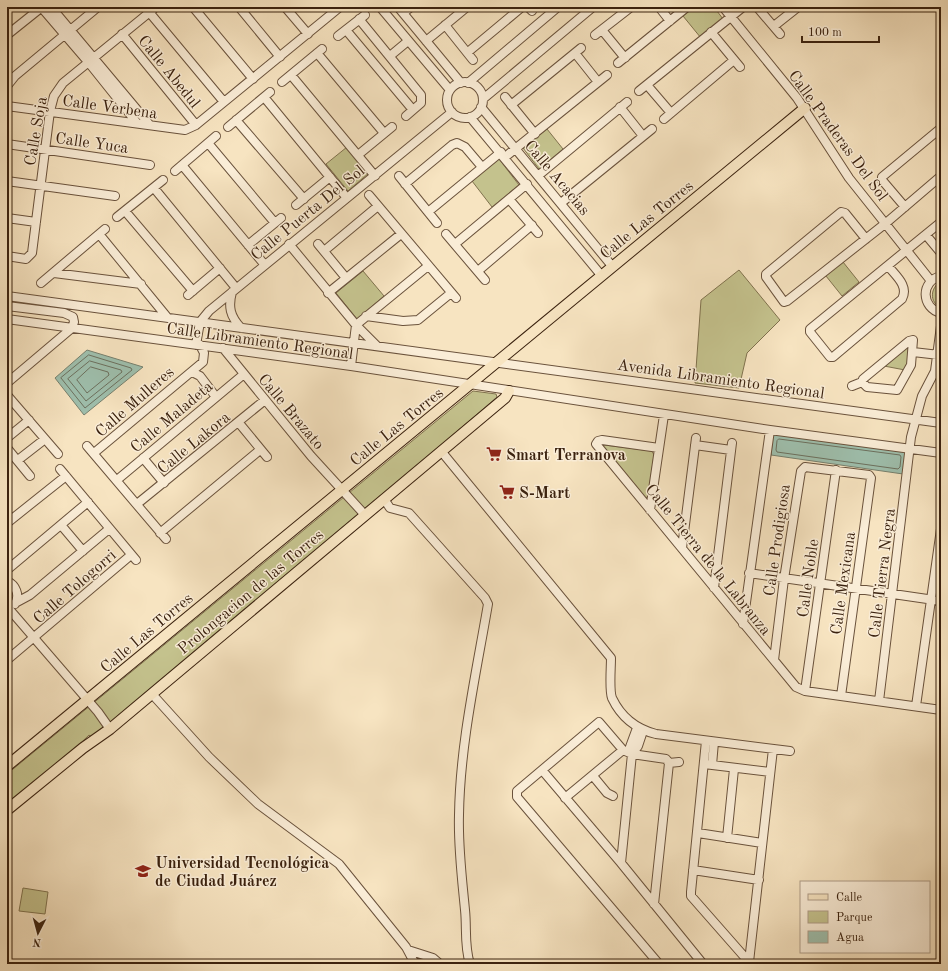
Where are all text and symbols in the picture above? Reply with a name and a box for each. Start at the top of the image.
scale bar [802,18,879,44]
text: 100 m [808,27,842,39]
street label: Calle Abedul [135,33,202,112]
street label: Calle Praderas Del Sol [785,68,890,204]
street label: Calle Verbena [61,93,158,123]
street label: Calle Soja [23,95,51,167]
street label: Calle Yuca [54,131,129,157]
street label: Calle Acacias [521,138,592,219]
street label: Calle Puerta Del Sol [248,163,368,264]
street label: Calle Las Torres [598,178,697,263]
street label: Calle Libramiento Regional [165,321,354,363]
street label: Avenida Libramiento Regional [616,357,825,402]
street label: Calle Mulleres [93,364,178,441]
street label: Calle Brazato [254,371,327,453]
street label: Calle Maladeta [128,379,217,456]
street label: Calle Las Torres [348,385,447,470]
street label: Calle Lakora [155,409,234,478]
supermarket icon: Smart Terranova [485,445,503,463]
place label: Smart Terranova [506,448,626,464]
street label: Calle Tierra de la Labranza [642,482,773,639]
supermarket icon: S-Mart [498,483,516,501]
street label: Calle Prodigiosa [762,483,794,597]
place label: S-Mart [519,486,570,502]
street label: Calle Tierra Negra [867,507,899,639]
street label: Prolongacion de las Torres [175,527,327,658]
street label: Calle Mexicana [829,531,859,636]
street label: Calle Noble [796,538,822,619]
street label: Calle Tologorri [31,547,120,628]
street label: Calle Las Torres [98,590,196,677]
place label: Universidad Tecnológica de Ciudad Juárez [155,856,330,890]
school or university icon: Universidad Tecnológica de Ciudad Juárez [134,862,152,880]
legend [800,881,930,953]
text: Calle [836,892,862,904]
text: Parque [836,912,873,924]
north arrow [18,913,58,953]
text: Agua [836,932,864,944]
text: N [32,935,42,947]

